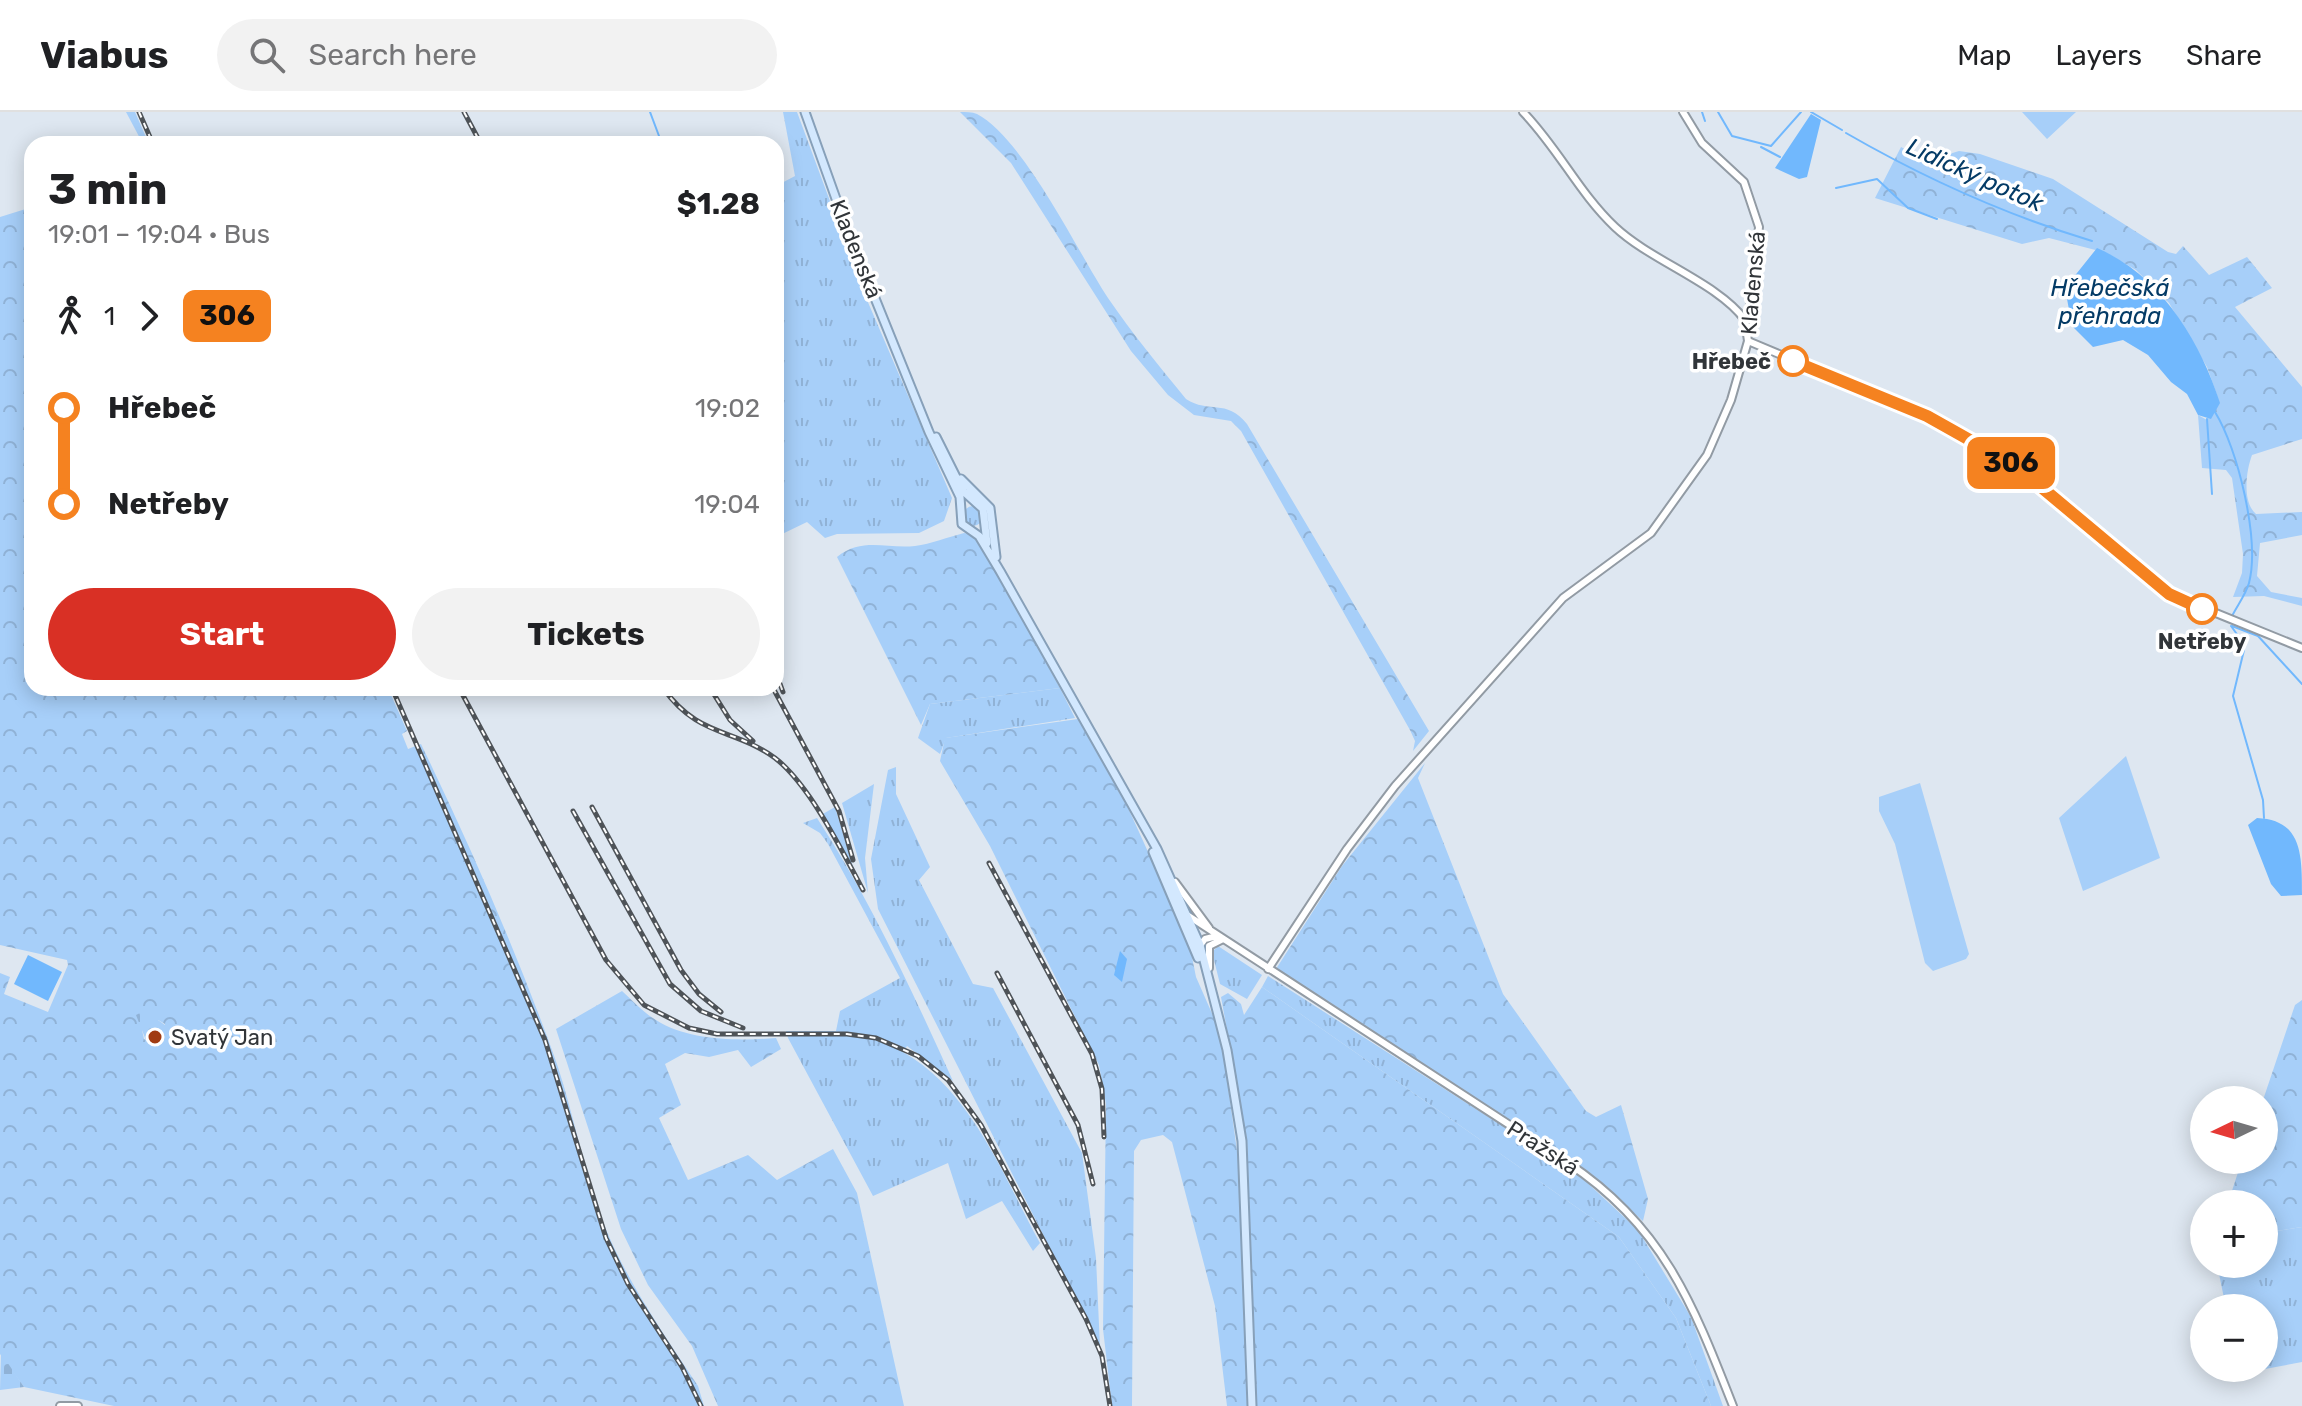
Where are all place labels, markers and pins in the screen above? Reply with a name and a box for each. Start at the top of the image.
marker: Hřebeč [1778,346,1808,376]
place label: Hřebeč [1692,348,1771,375]
marker: Netřeby [2187,594,2217,624]
place label: Netřeby [2158,628,2246,655]
place label: Svatý Jan [171,1024,273,1051]
marker: Svatý Jan [146,1028,164,1046]

